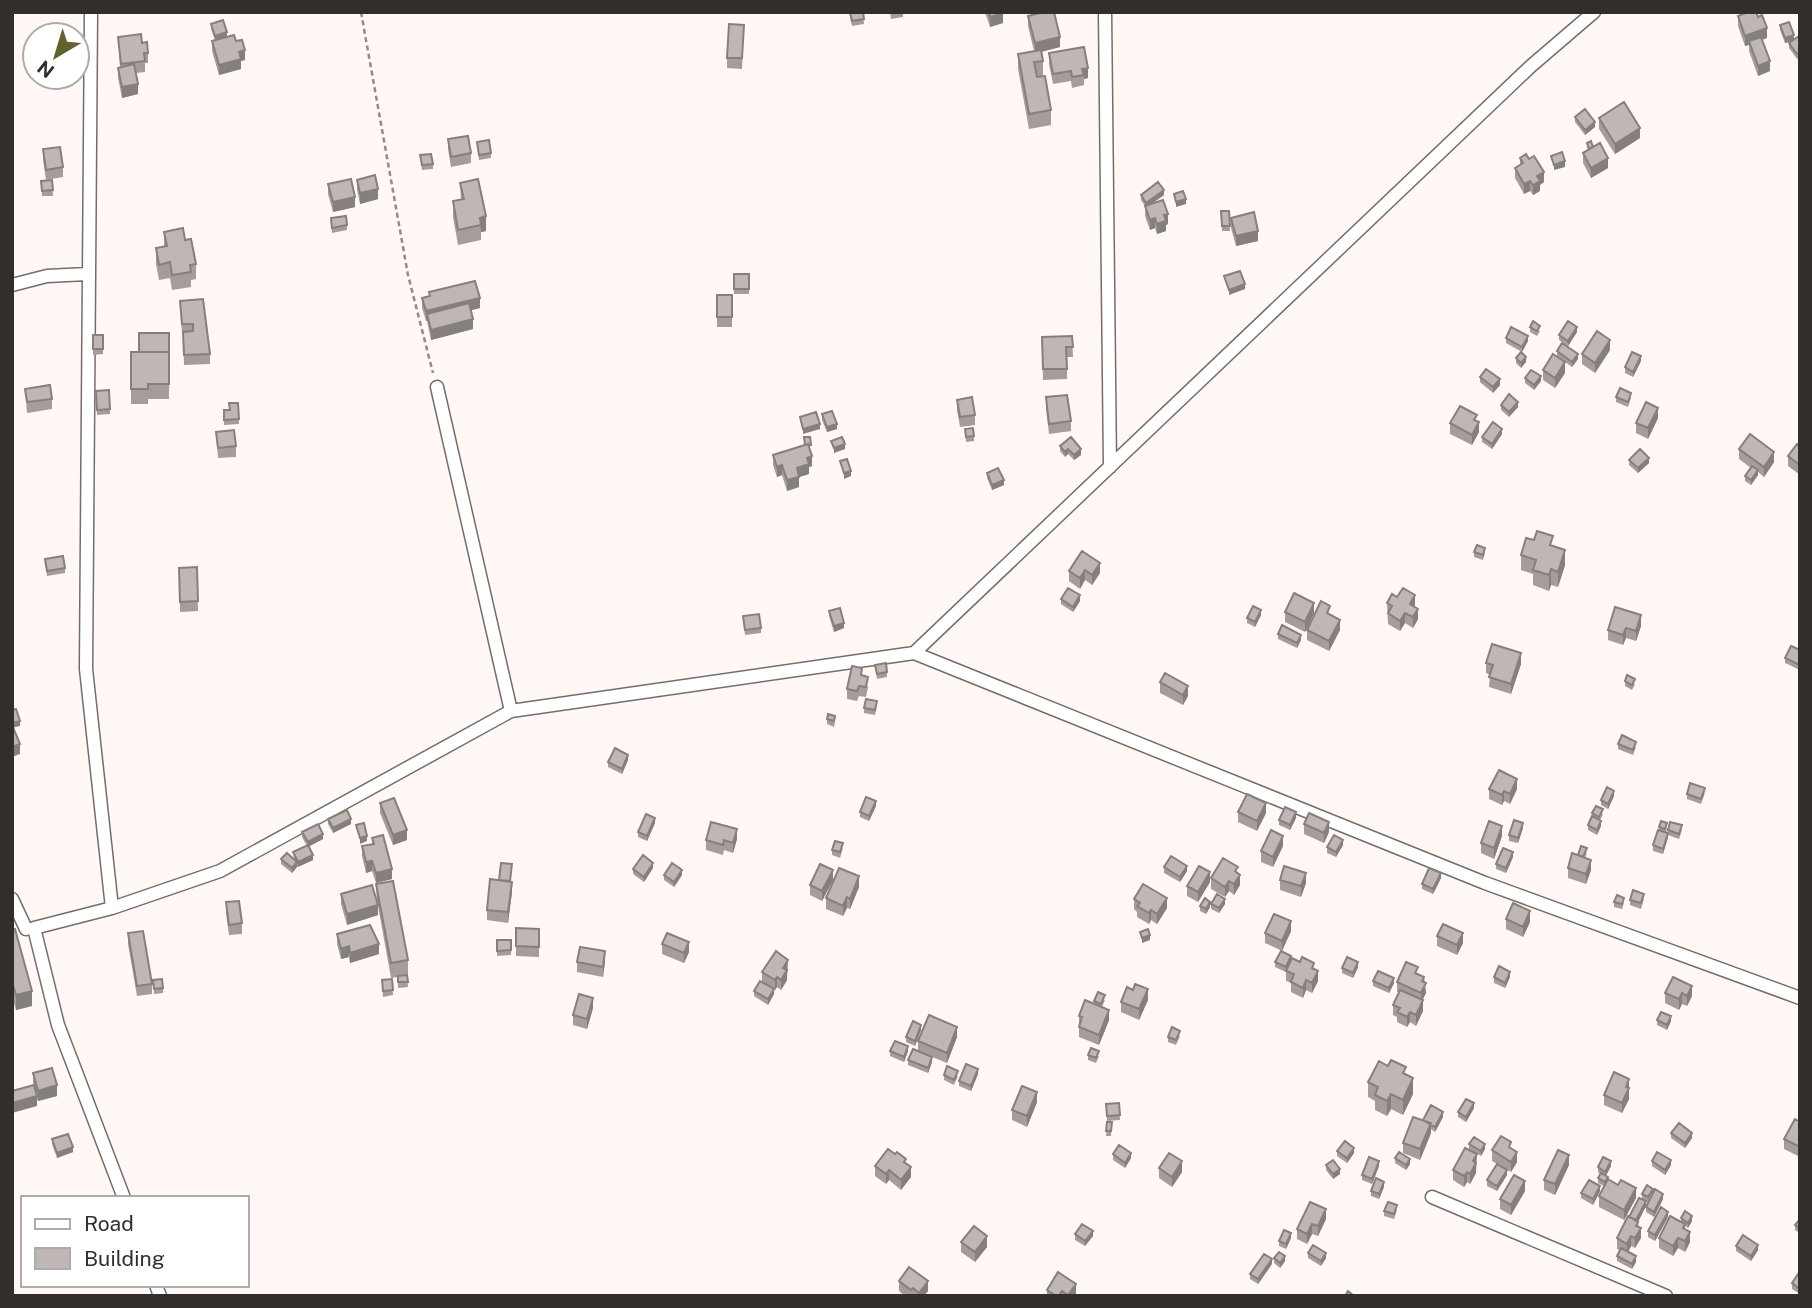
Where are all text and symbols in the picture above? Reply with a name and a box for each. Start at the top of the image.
north arrow [21,21,91,91]
text: N [33,56,58,83]
legend [21,1196,248,1287]
text: Road [84,1211,134,1236]
text: Building [84,1246,165,1271]

